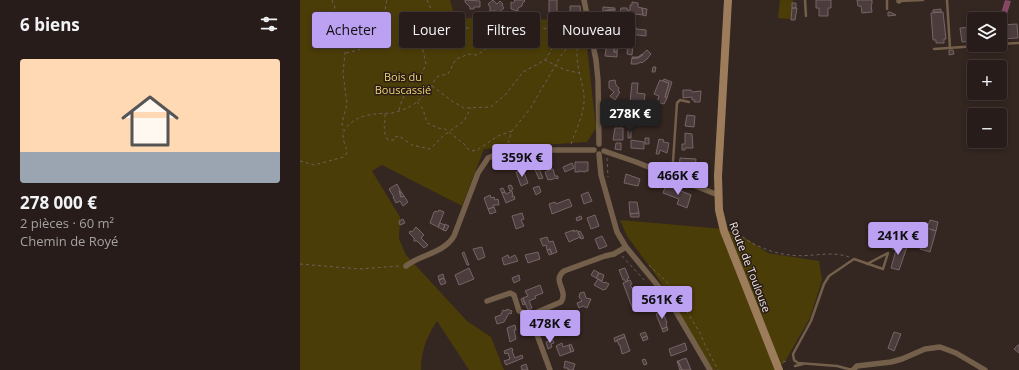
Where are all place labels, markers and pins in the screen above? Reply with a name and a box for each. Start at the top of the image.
pin: 278K € [597,100,663,134]
pin: 359K € [489,144,555,178]
pin: 466K € [645,162,711,196]
pin: 241K € [865,222,931,256]
pin: 561K € [629,286,695,320]
pin: 478K € [517,310,583,344]

